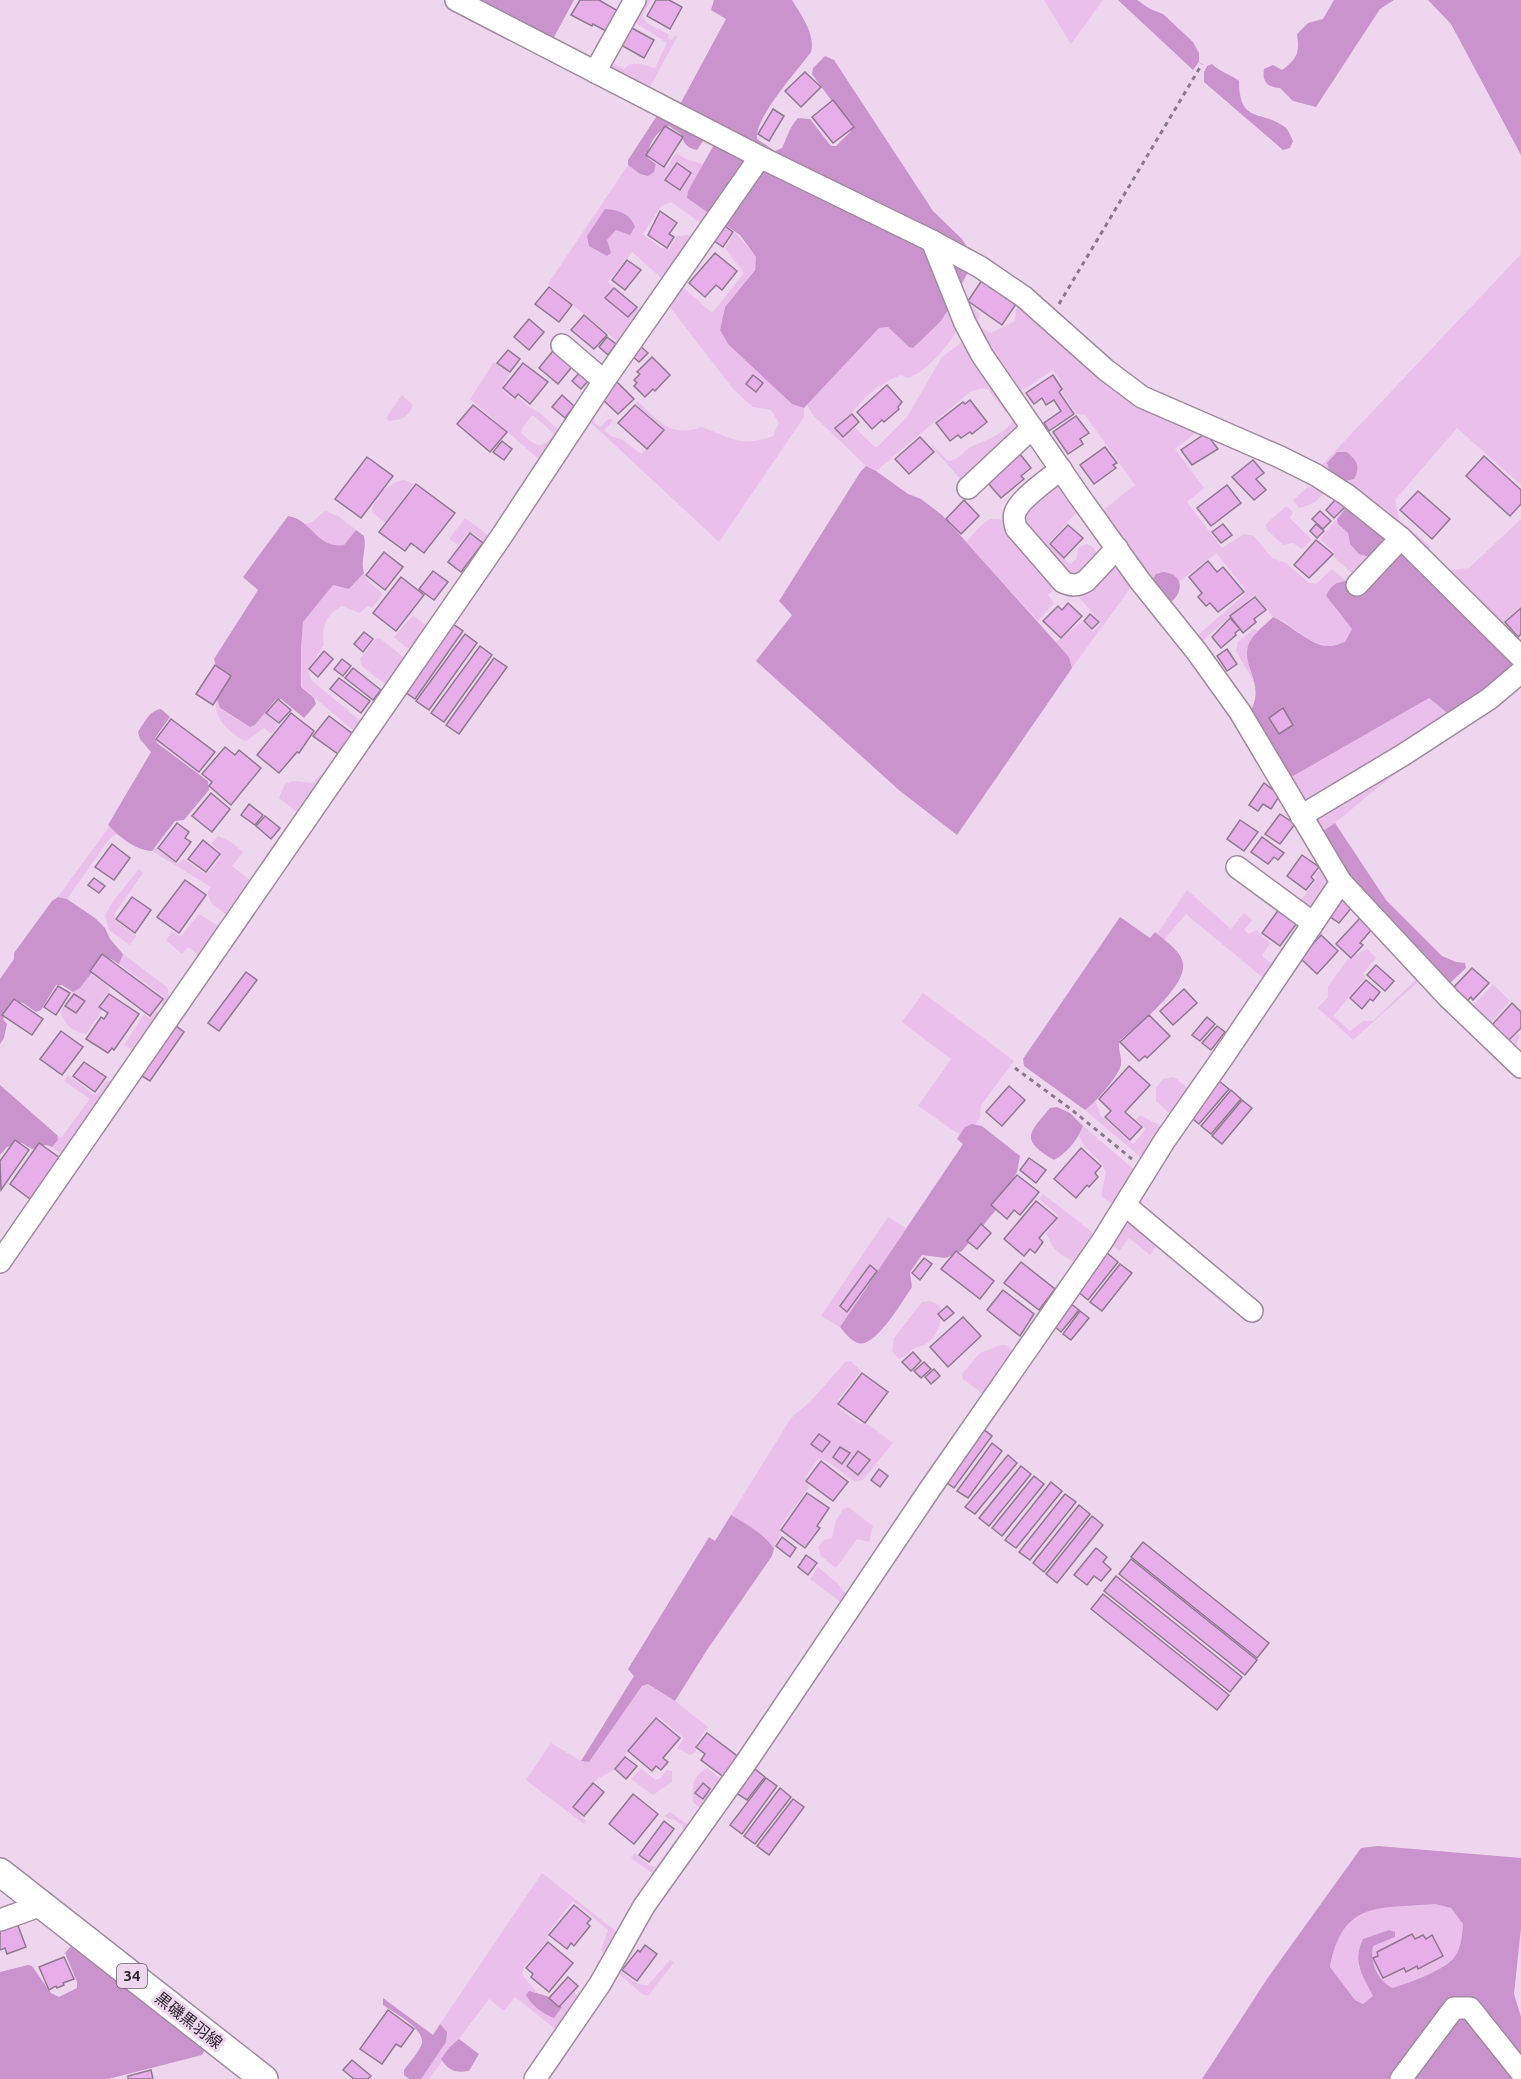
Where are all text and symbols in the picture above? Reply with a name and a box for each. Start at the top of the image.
road number: 34 [117,1964,147,1988]
street label: 黒磯黒羽線 [152,1988,226,2052]

